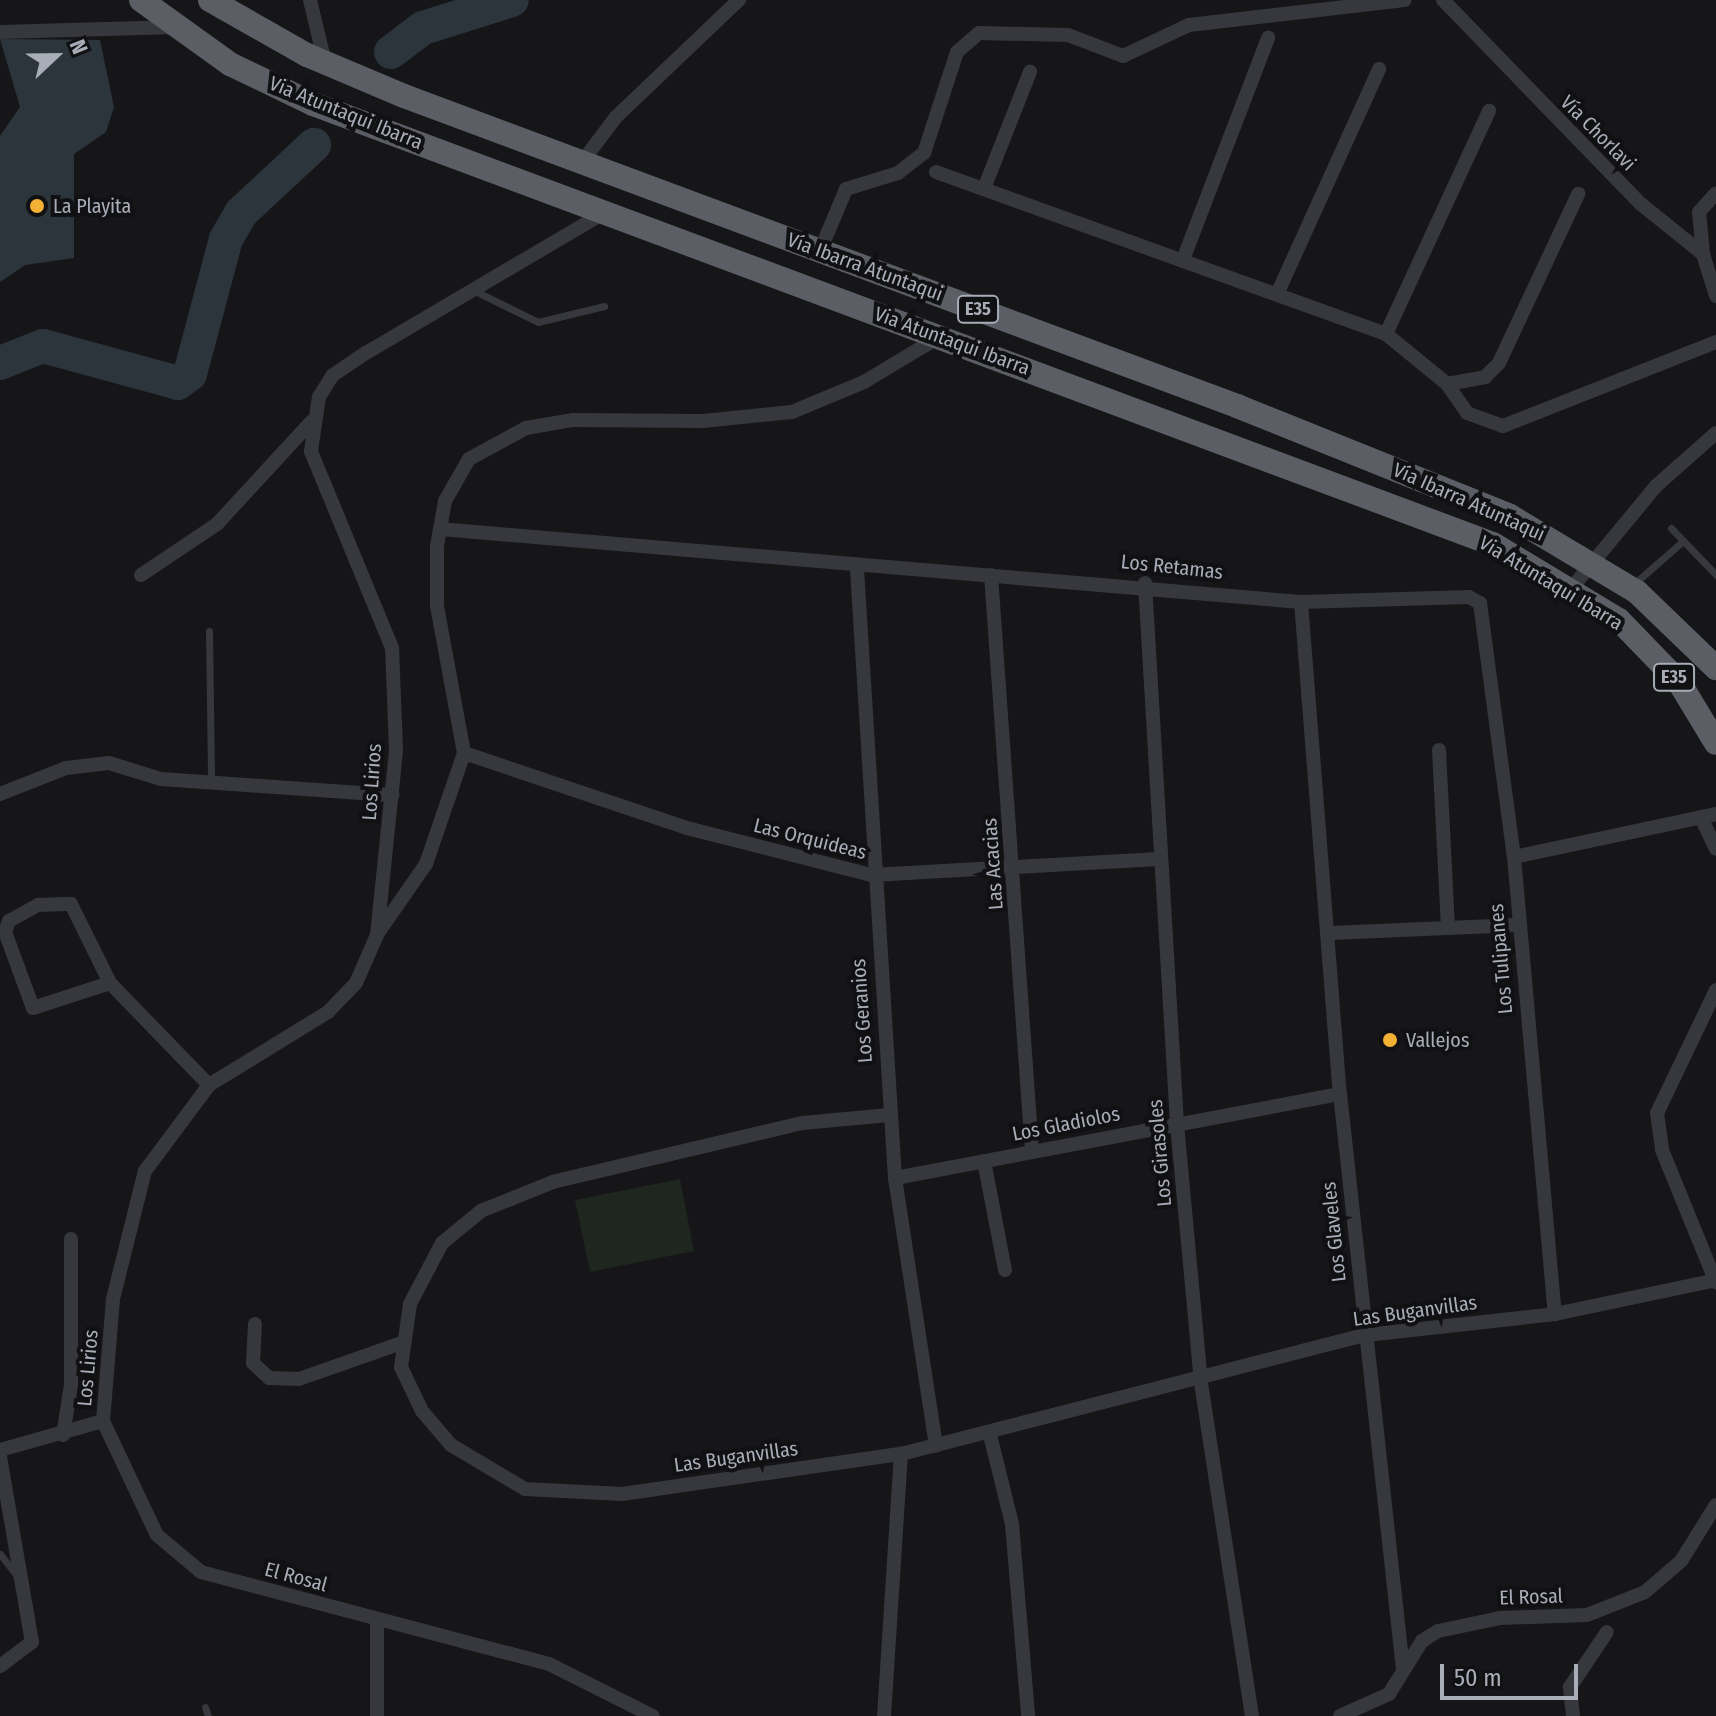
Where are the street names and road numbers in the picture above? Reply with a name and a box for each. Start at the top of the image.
street label: Via Atuntaqui Ibarra [266,71,426,155]
street label: Vía Chorlavi [1555,90,1641,176]
street label: Vía Ibarra Atuntaqui [784,228,946,306]
road number: E35 [956,295,1000,323]
street label: Via Atuntaqui Ibarra [871,302,1033,380]
street label: Vía Ibarra Atuntaqui [1389,458,1549,546]
street label: Via Atuntaqui Ibarra [1475,531,1627,635]
street label: Los Retamas [1120,550,1224,584]
road number: E35 [1652,663,1696,691]
street label: Los Lirios [357,743,387,821]
street label: Las Orquideas [751,813,869,865]
street label: Las Acacias [978,817,1008,911]
street label: Los Tulipanes [1484,903,1518,1015]
street label: Los Geranios [846,958,878,1064]
street label: Los Girasoles [1143,1098,1177,1208]
street label: Los Gladiolos [1010,1102,1122,1146]
street label: Los Glaveles [1317,1181,1351,1283]
street label: Las Buganvillas [1352,1290,1478,1332]
street label: Los Lirios [73,1329,103,1407]
street label: Las Buganvillas [673,1436,799,1478]
street label: El Rosal [262,1557,330,1597]
street label: El Rosal [1499,1584,1563,1610]

